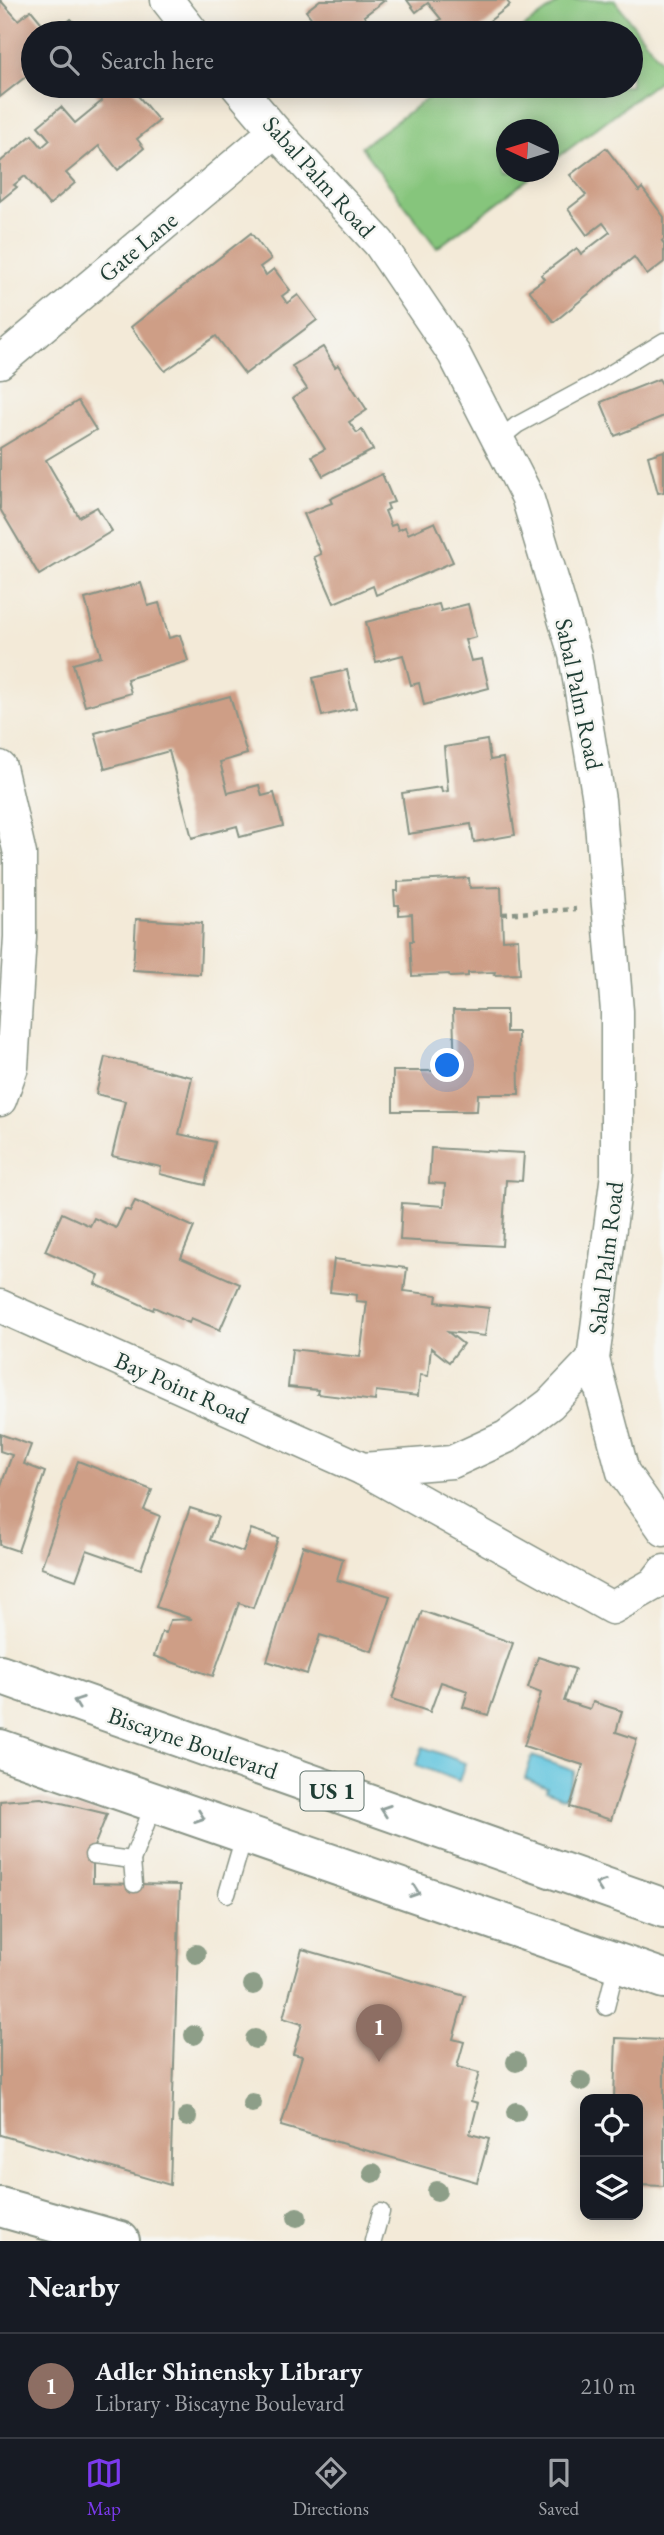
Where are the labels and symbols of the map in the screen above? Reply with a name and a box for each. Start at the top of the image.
street label: Sabal Palm Road [256,109,383,245]
north arrow [496,119,559,182]
street label: Gate Lane [92,204,184,289]
street label: Sabal Palm Road [548,615,611,773]
your location [430,1048,464,1082]
street label: Sabal Palm Road [581,1179,630,1336]
street label: Bay Point Road [110,1344,255,1431]
one-way arrow [72,1696,84,1710]
street label: Biscayne Boulevard [104,1699,283,1786]
road number: US 1 [300,1772,364,1811]
one-way arrow [379,1804,391,1818]
one-way arrow [194,1809,206,1823]
one-way arrow [594,1879,606,1893]
one-way arrow [409,1884,421,1898]
pin: 1 [356,2004,402,2062]

